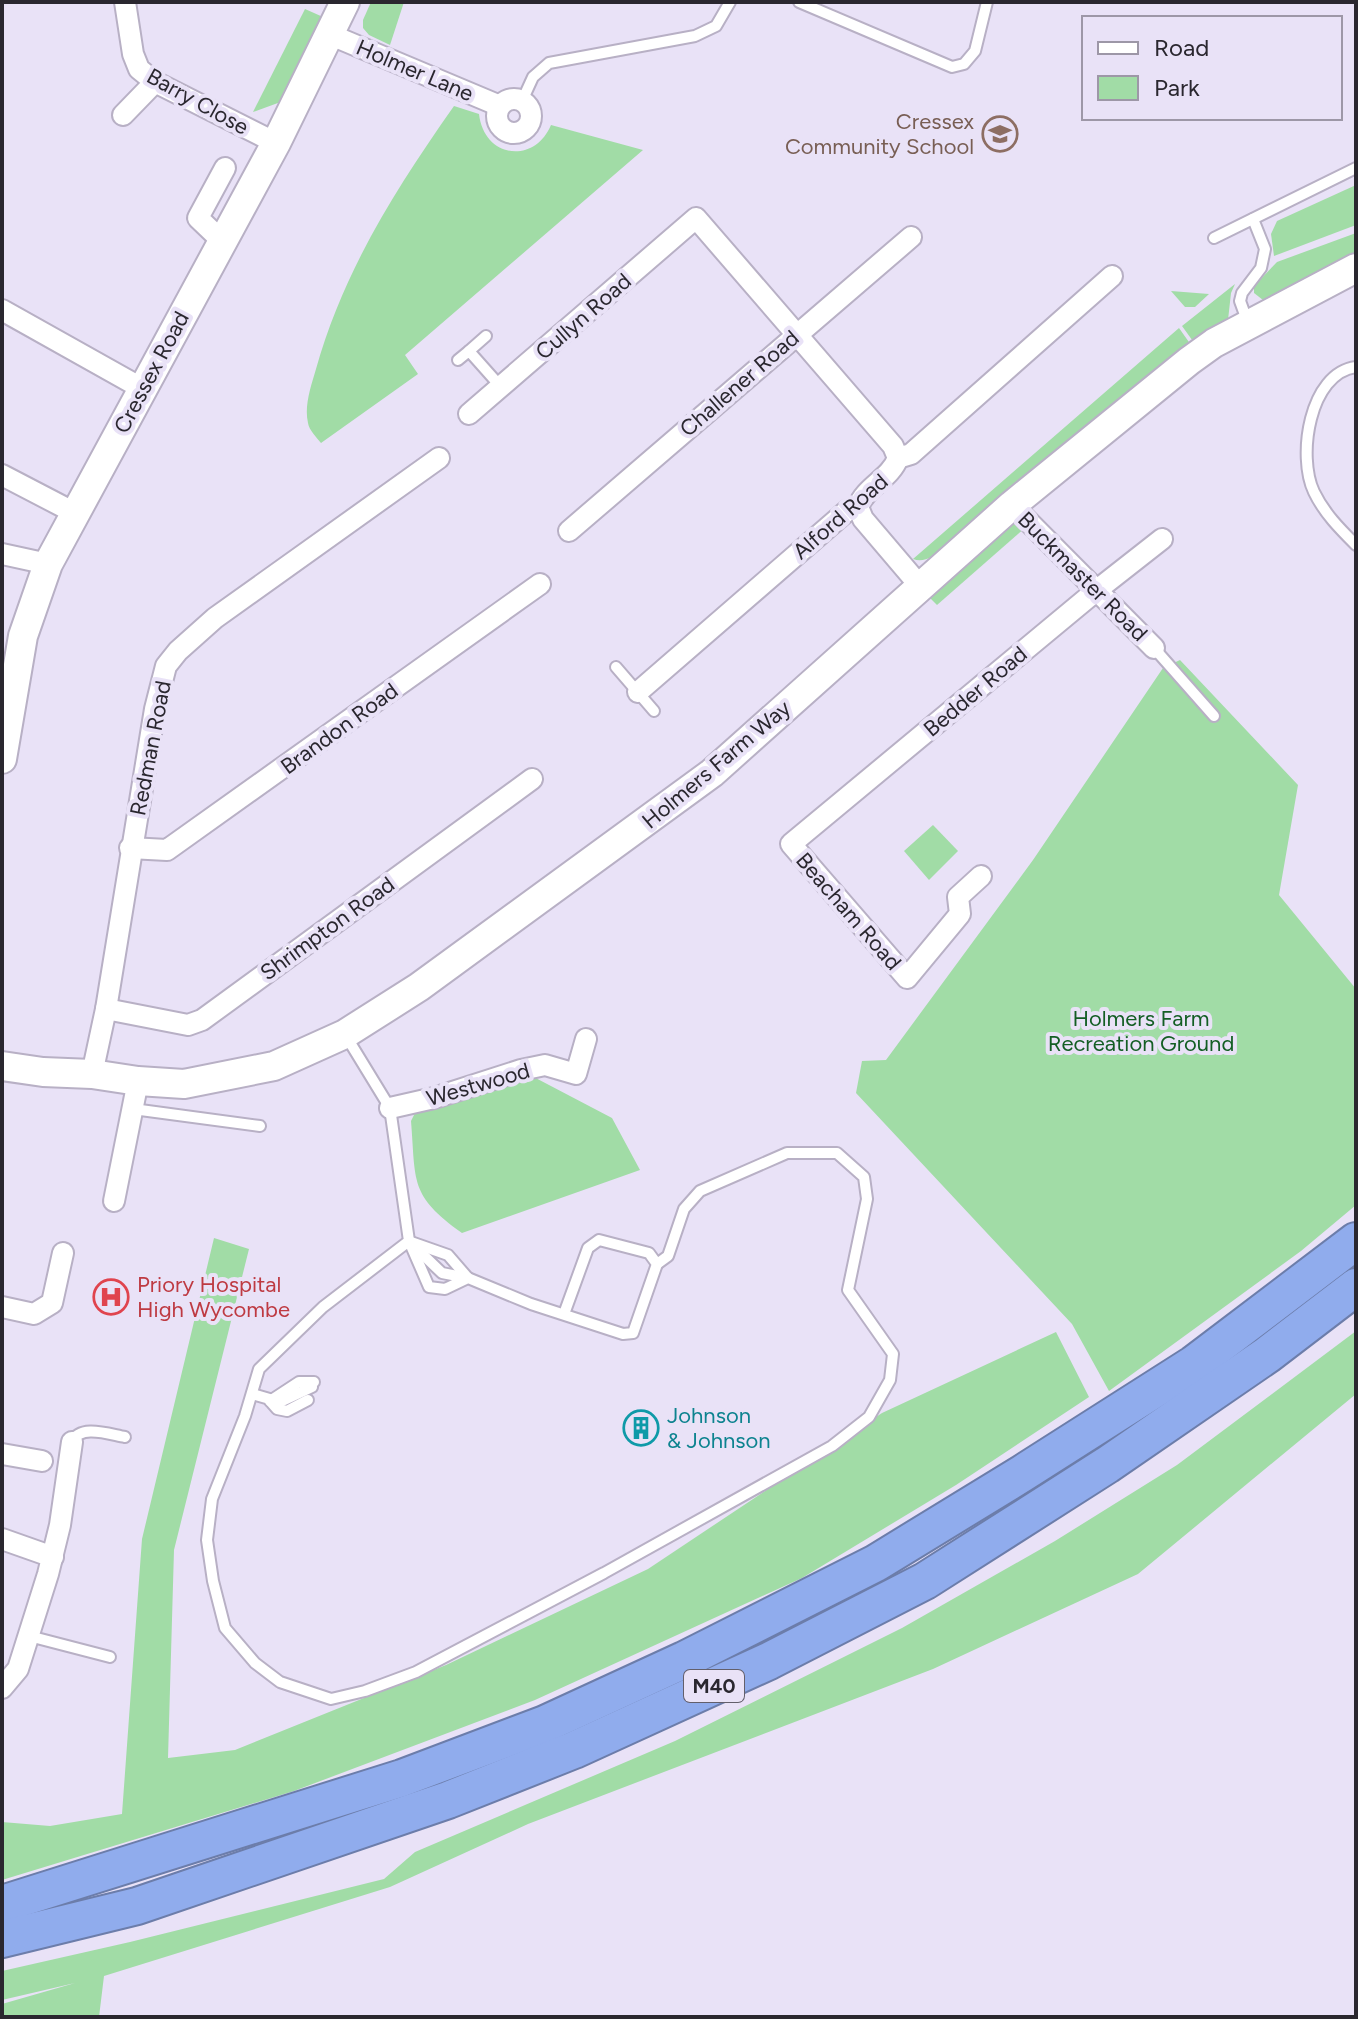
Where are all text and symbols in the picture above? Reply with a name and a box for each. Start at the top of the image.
legend [1082,16,1342,120]
text: Road [1154,33,1209,62]
street label: Holmer Lane [352,34,477,107]
street label: Barry Close [142,62,253,140]
text: Park [1154,73,1200,102]
place label: Cressex Community School [785,108,975,160]
school or university icon: Cressex Community School [981,115,1019,153]
street label: Cullyn Road [530,268,637,365]
street label: Cressex Road [108,307,195,438]
street label: Challener Road [674,324,804,442]
street label: Alford Road [787,468,893,565]
street label: Buckmaster Road [1012,506,1153,647]
street label: Bedder Road [918,640,1033,742]
street label: Brandon Road [275,677,403,780]
street label: Redman Road [124,678,177,818]
street label: Holmers Farm Way [637,694,796,834]
street label: Beacham Road [790,847,907,976]
street label: Shrimpton Road [255,871,400,986]
park label: Holmers Farm Recreation Ground [1048,1005,1234,1057]
street label: Westwood [423,1057,533,1112]
place label: Priory Hospital High Wycombe [137,1271,290,1323]
hospital icon: Priory Hospital High Wycombe [92,1278,130,1316]
place label: Johnson & Johnson [667,1402,771,1454]
building icon: Johnson & Johnson [622,1409,660,1447]
road number: M40 [684,1670,744,1702]

